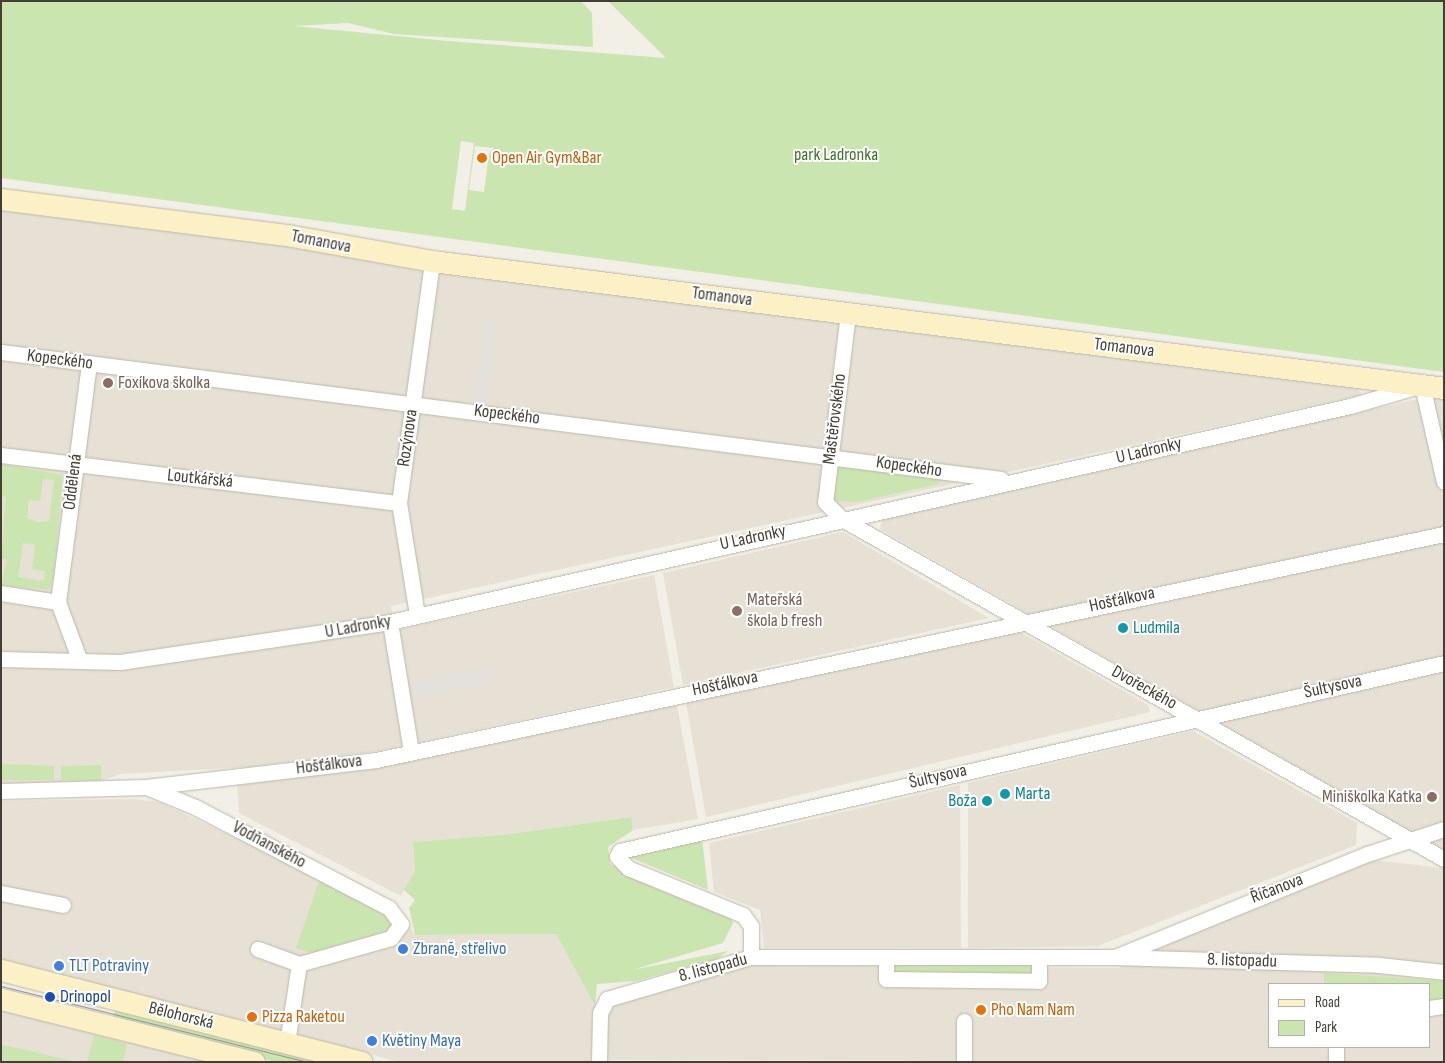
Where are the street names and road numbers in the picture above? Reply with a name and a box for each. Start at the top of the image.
street label: Tomanova [289,226,353,258]
street label: Tomanova [691,283,753,311]
street label: Tomanova [1093,334,1155,362]
street label: Kopeckého [26,345,94,375]
street label: Maštěřovského [819,372,851,466]
street label: Kopeckého [473,400,541,430]
street label: Rozýnova [393,408,423,468]
street label: U Ladronky [1114,433,1184,469]
street label: Kopeckého [875,452,943,482]
street label: Oddělená [59,453,87,511]
street label: Loutkářská [166,465,234,493]
street label: U Ladronky [718,520,788,556]
street label: Hošťálkova [1087,583,1157,617]
street label: U Ladronky [323,611,393,643]
street label: Dvořeckého [1108,661,1180,715]
street label: Hošťálkova [690,667,760,701]
street label: Šultysova [1302,670,1364,704]
street label: Hošťálkova [295,750,363,780]
street label: Šultysova [907,760,969,794]
street label: Vodňanského [228,817,310,873]
street label: Říčanova [1248,869,1306,909]
street label: 8. listopadu [676,949,750,987]
street label: 8. listopadu [1207,949,1277,973]
street label: Bělohorská [146,997,216,1035]

